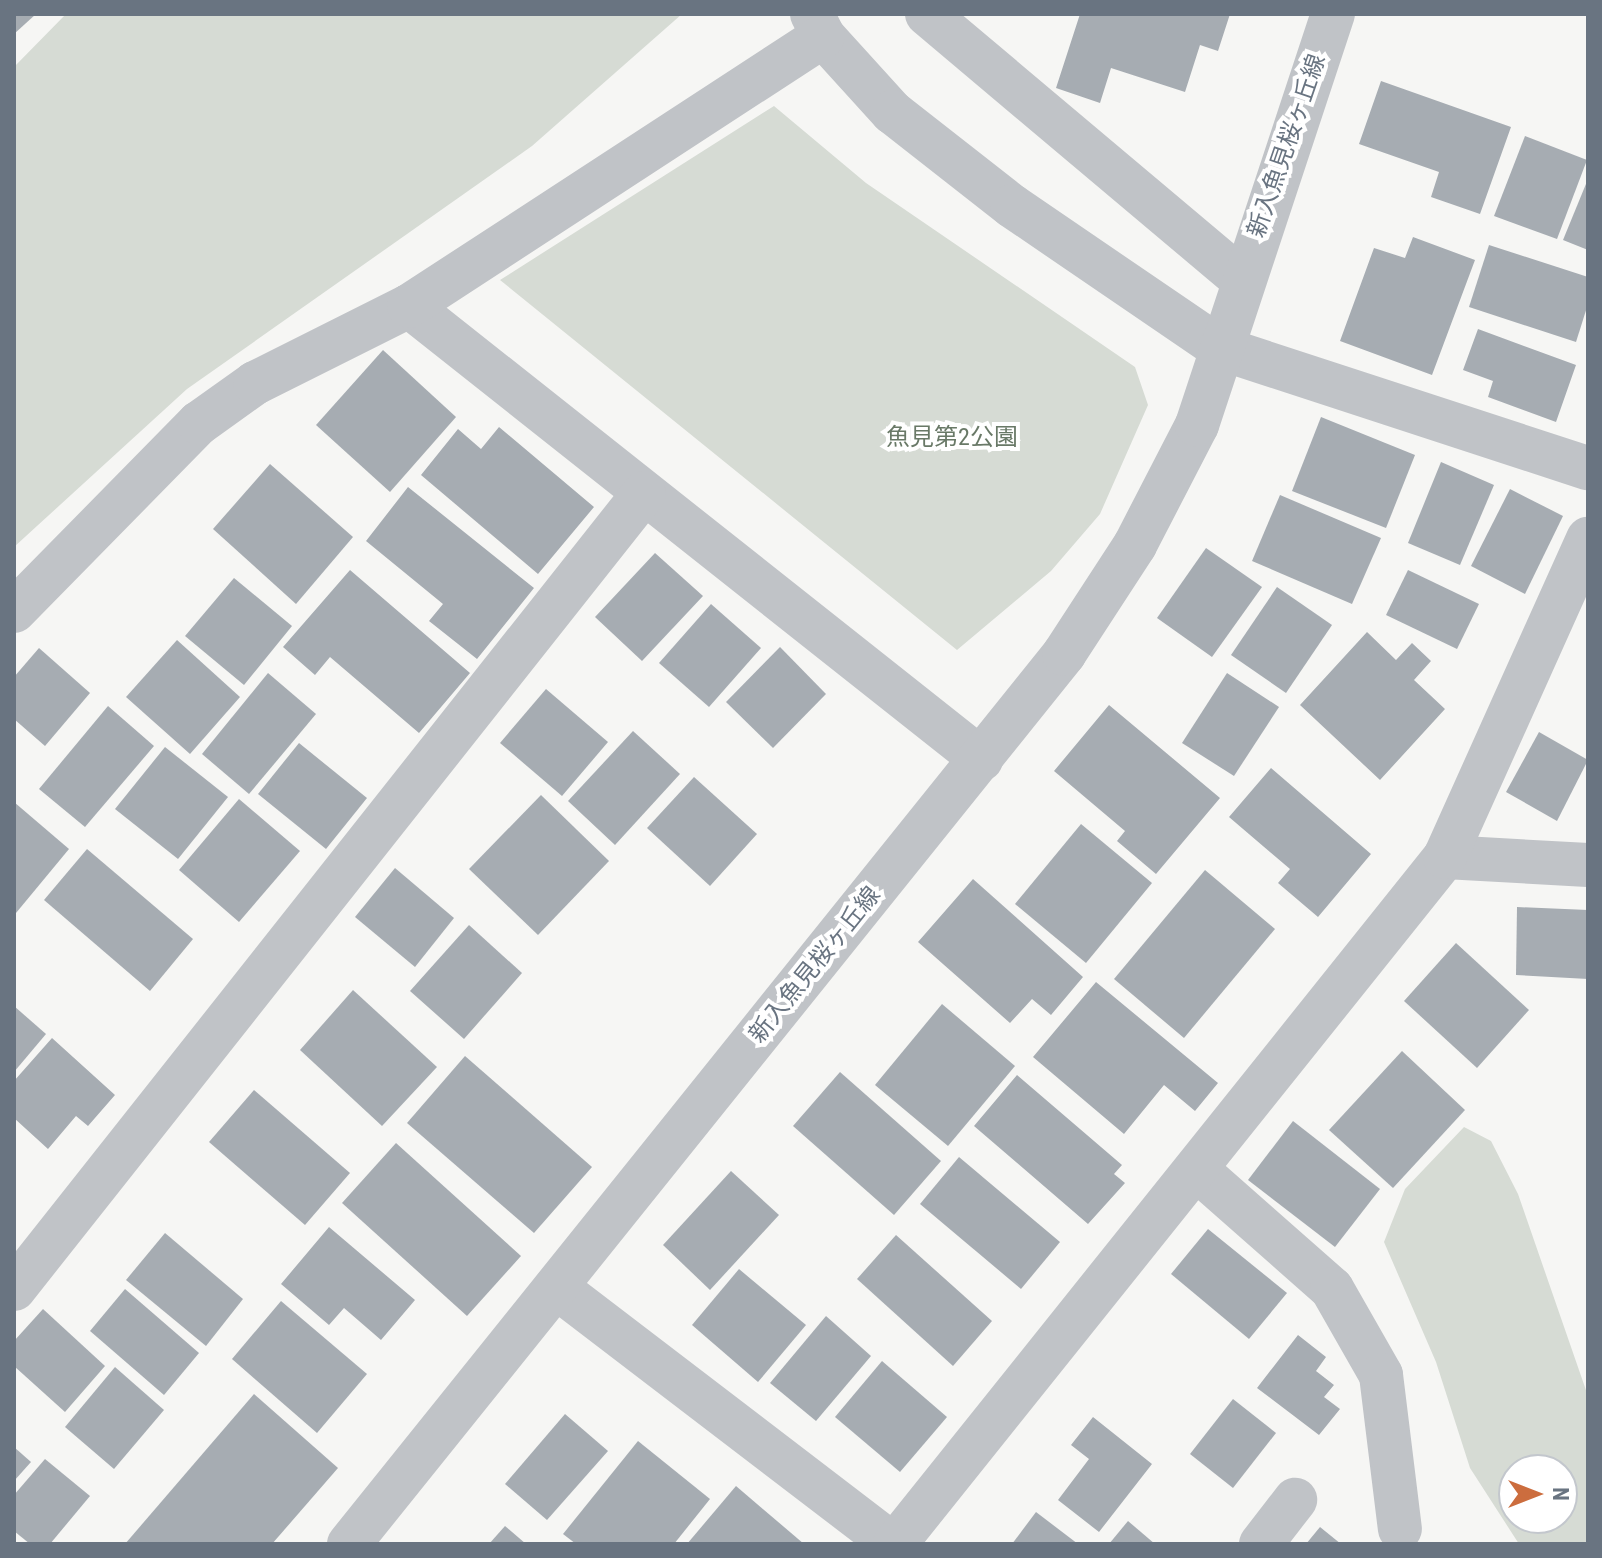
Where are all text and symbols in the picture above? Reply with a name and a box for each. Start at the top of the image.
street label: 新入魚見桜ヶ丘線 [1242,51,1332,241]
park label: 魚見第2公園 [886,424,1018,452]
street label: 新入魚見桜ヶ丘線 [743,881,887,1049]
north arrow [1498,1454,1578,1534]
text: N [1548,1487,1573,1501]

